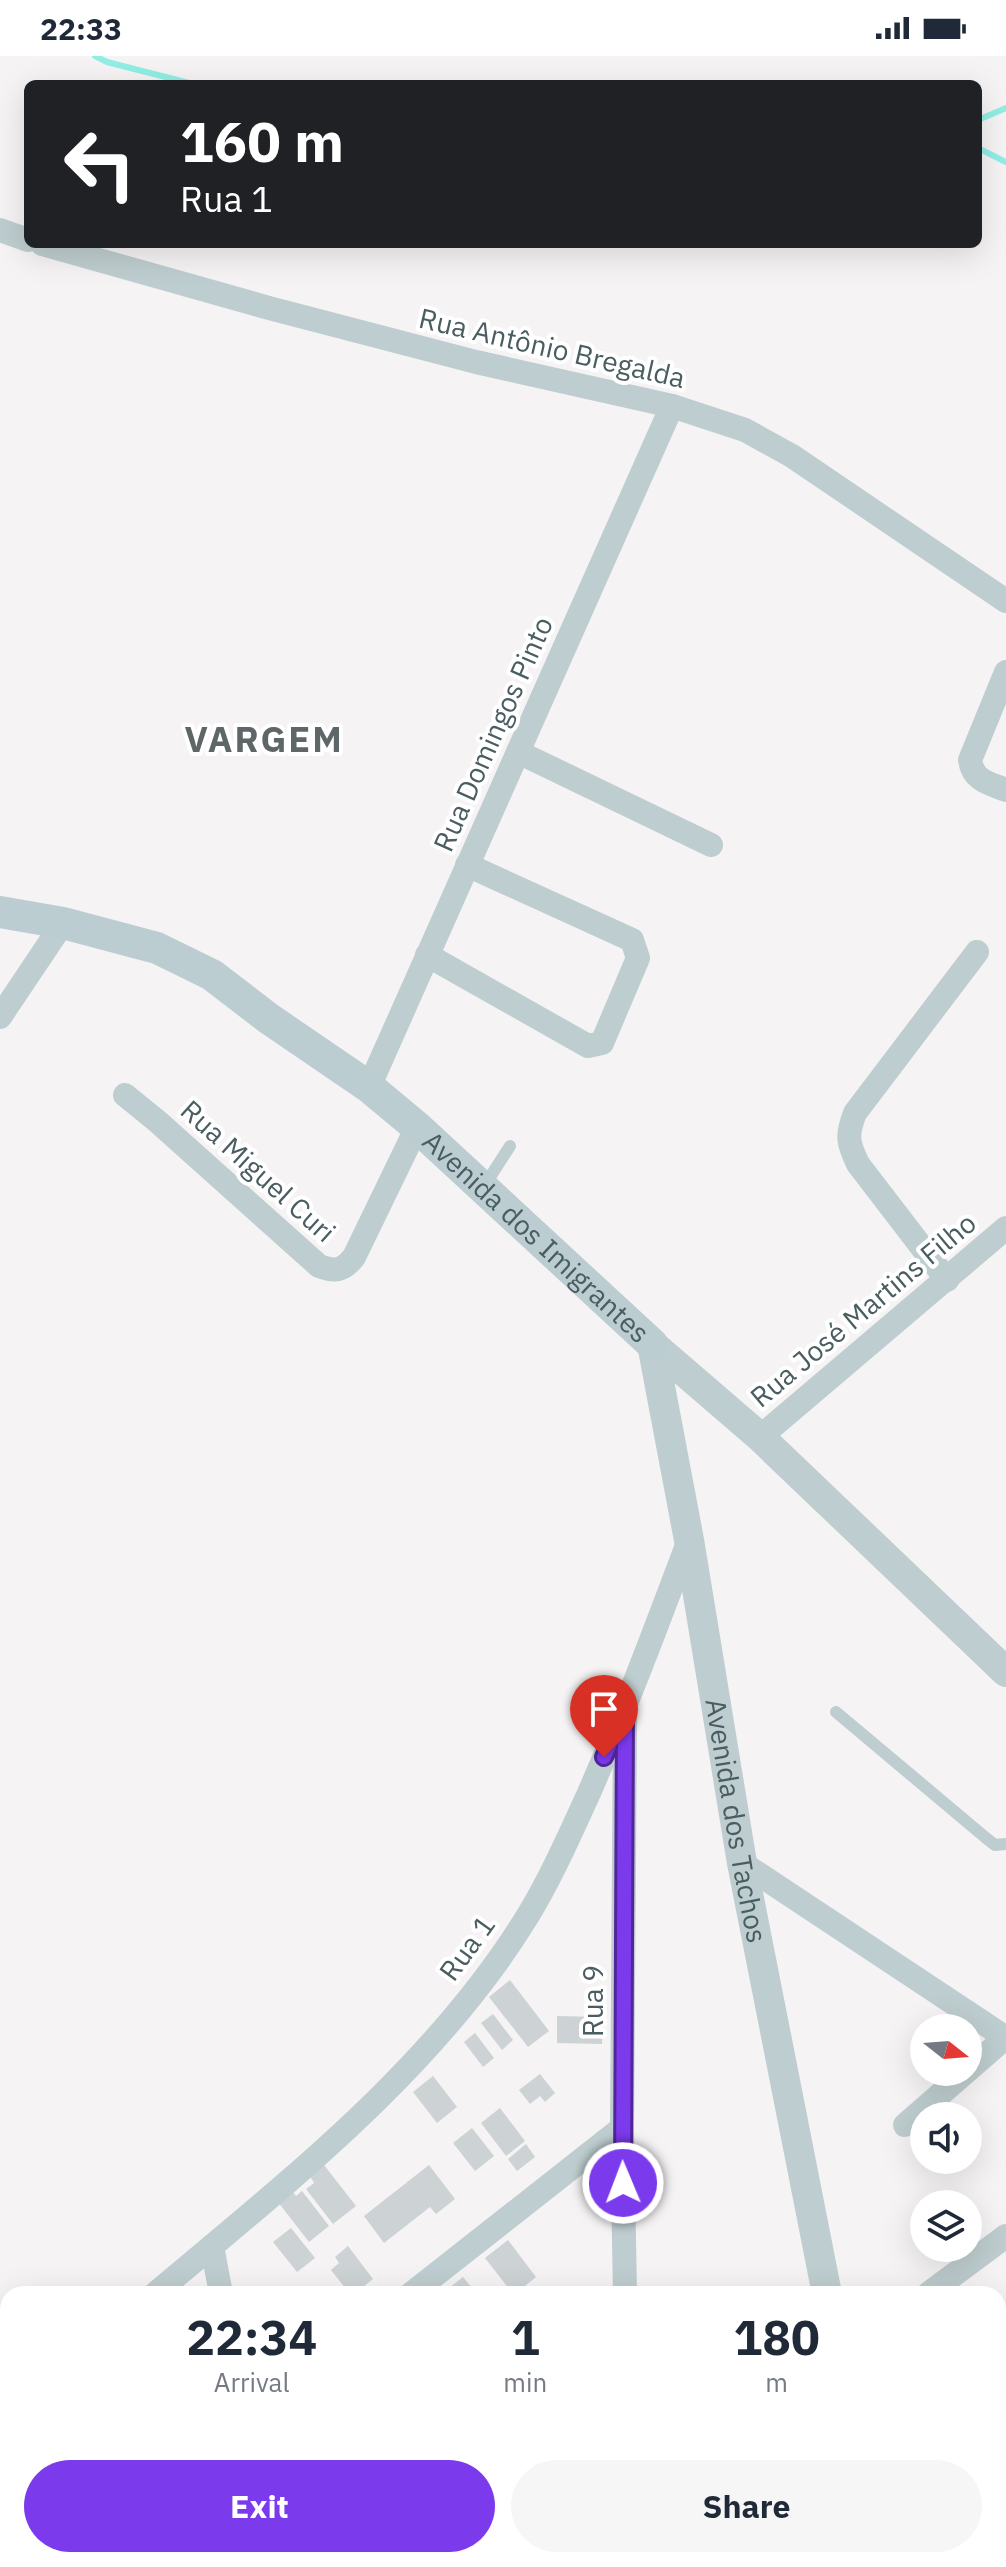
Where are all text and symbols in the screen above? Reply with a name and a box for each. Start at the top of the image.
text: 22:33 [40,9,122,48]
text: 160 m [180,105,344,177]
icon: left [48,112,152,216]
text: Rua 1 [180,175,273,222]
street label: Rua Antônio Bregalda [415,299,689,396]
street label: Rua Domingos Pinto [424,611,561,857]
district label: VARGEM [184,715,344,762]
street label: Rua Miguel Curi [173,1091,343,1250]
street label: Avenida dos Imigrantes [415,1122,658,1351]
street label: Rua José Martins Filho [742,1204,983,1415]
pin [570,1675,638,1757]
icon: arrive [582,1687,626,1731]
street label: Avenida dos Tachos [697,1696,776,1946]
street label: Rua 1 [430,1908,503,1988]
street label: Rua 9 [574,1965,611,2037]
north arrow [910,2014,982,2086]
map controls [910,2014,982,2262]
button: sound [910,2102,982,2174]
position arrow [581,2141,665,2225]
button: layers [910,2190,982,2262]
text: 22:34 [186,2306,317,2368]
text: 1 [511,2306,540,2368]
text: 180 [733,2306,820,2368]
text: Arrival [214,2365,290,2399]
text: min [503,2365,547,2399]
text: m [765,2365,788,2399]
button: Exit [24,2460,495,2552]
button: Share [511,2460,982,2552]

